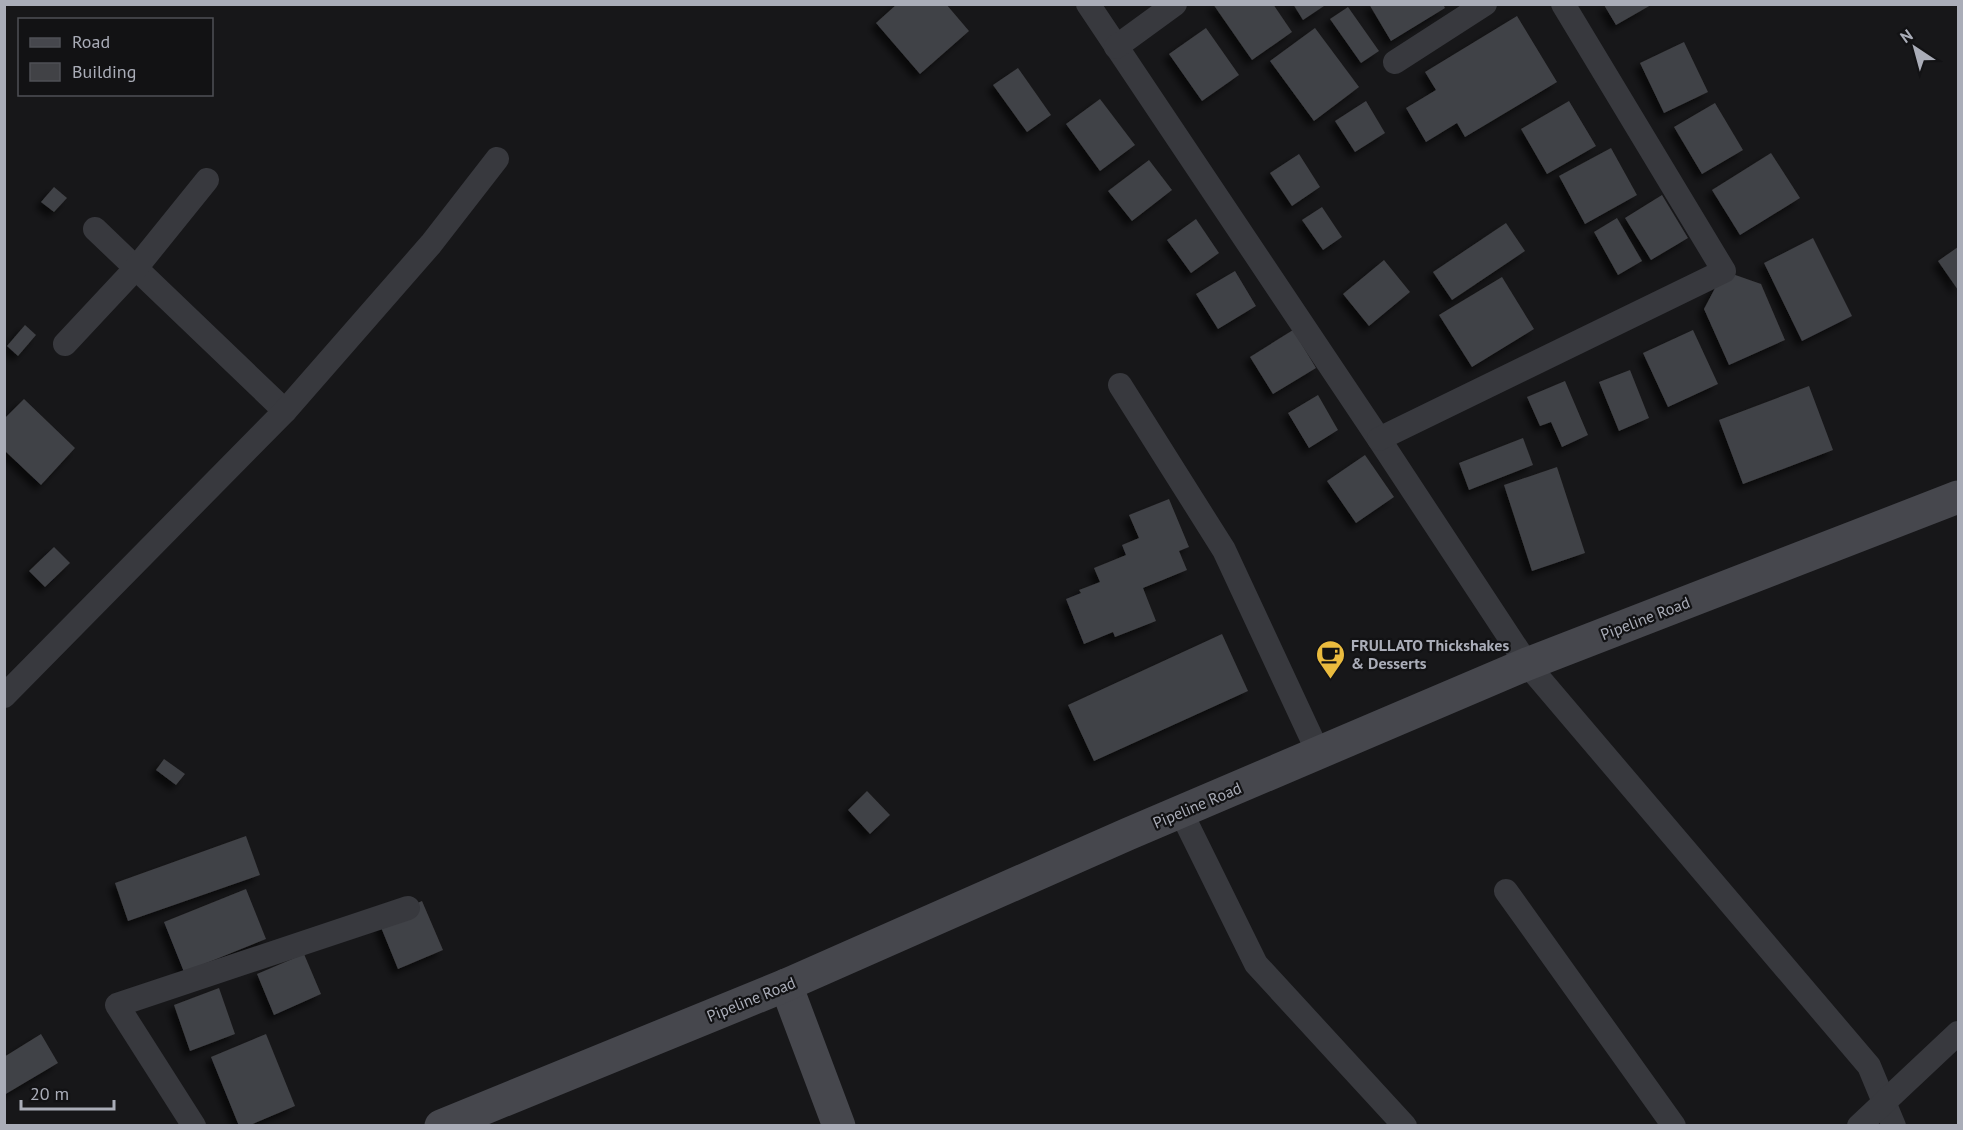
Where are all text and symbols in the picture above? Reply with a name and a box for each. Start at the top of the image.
legend [18,18,213,96]
north arrow [1885,18,1945,78]
text: N [1896,25,1916,47]
text: Road [72,30,110,53]
text: Building [72,60,136,83]
street label: Pipeline Road [1598,592,1692,644]
place label: FRULLATO Thickshakes & Desserts [1351,635,1509,673]
cafe icon: FRULLATO Thickshakes & Desserts [1314,638,1346,680]
street label: Pipeline Road [1150,777,1244,833]
street label: Pipeline Road [704,972,798,1026]
scale bar [21,1073,114,1111]
text: 20 m [30,1082,69,1105]

